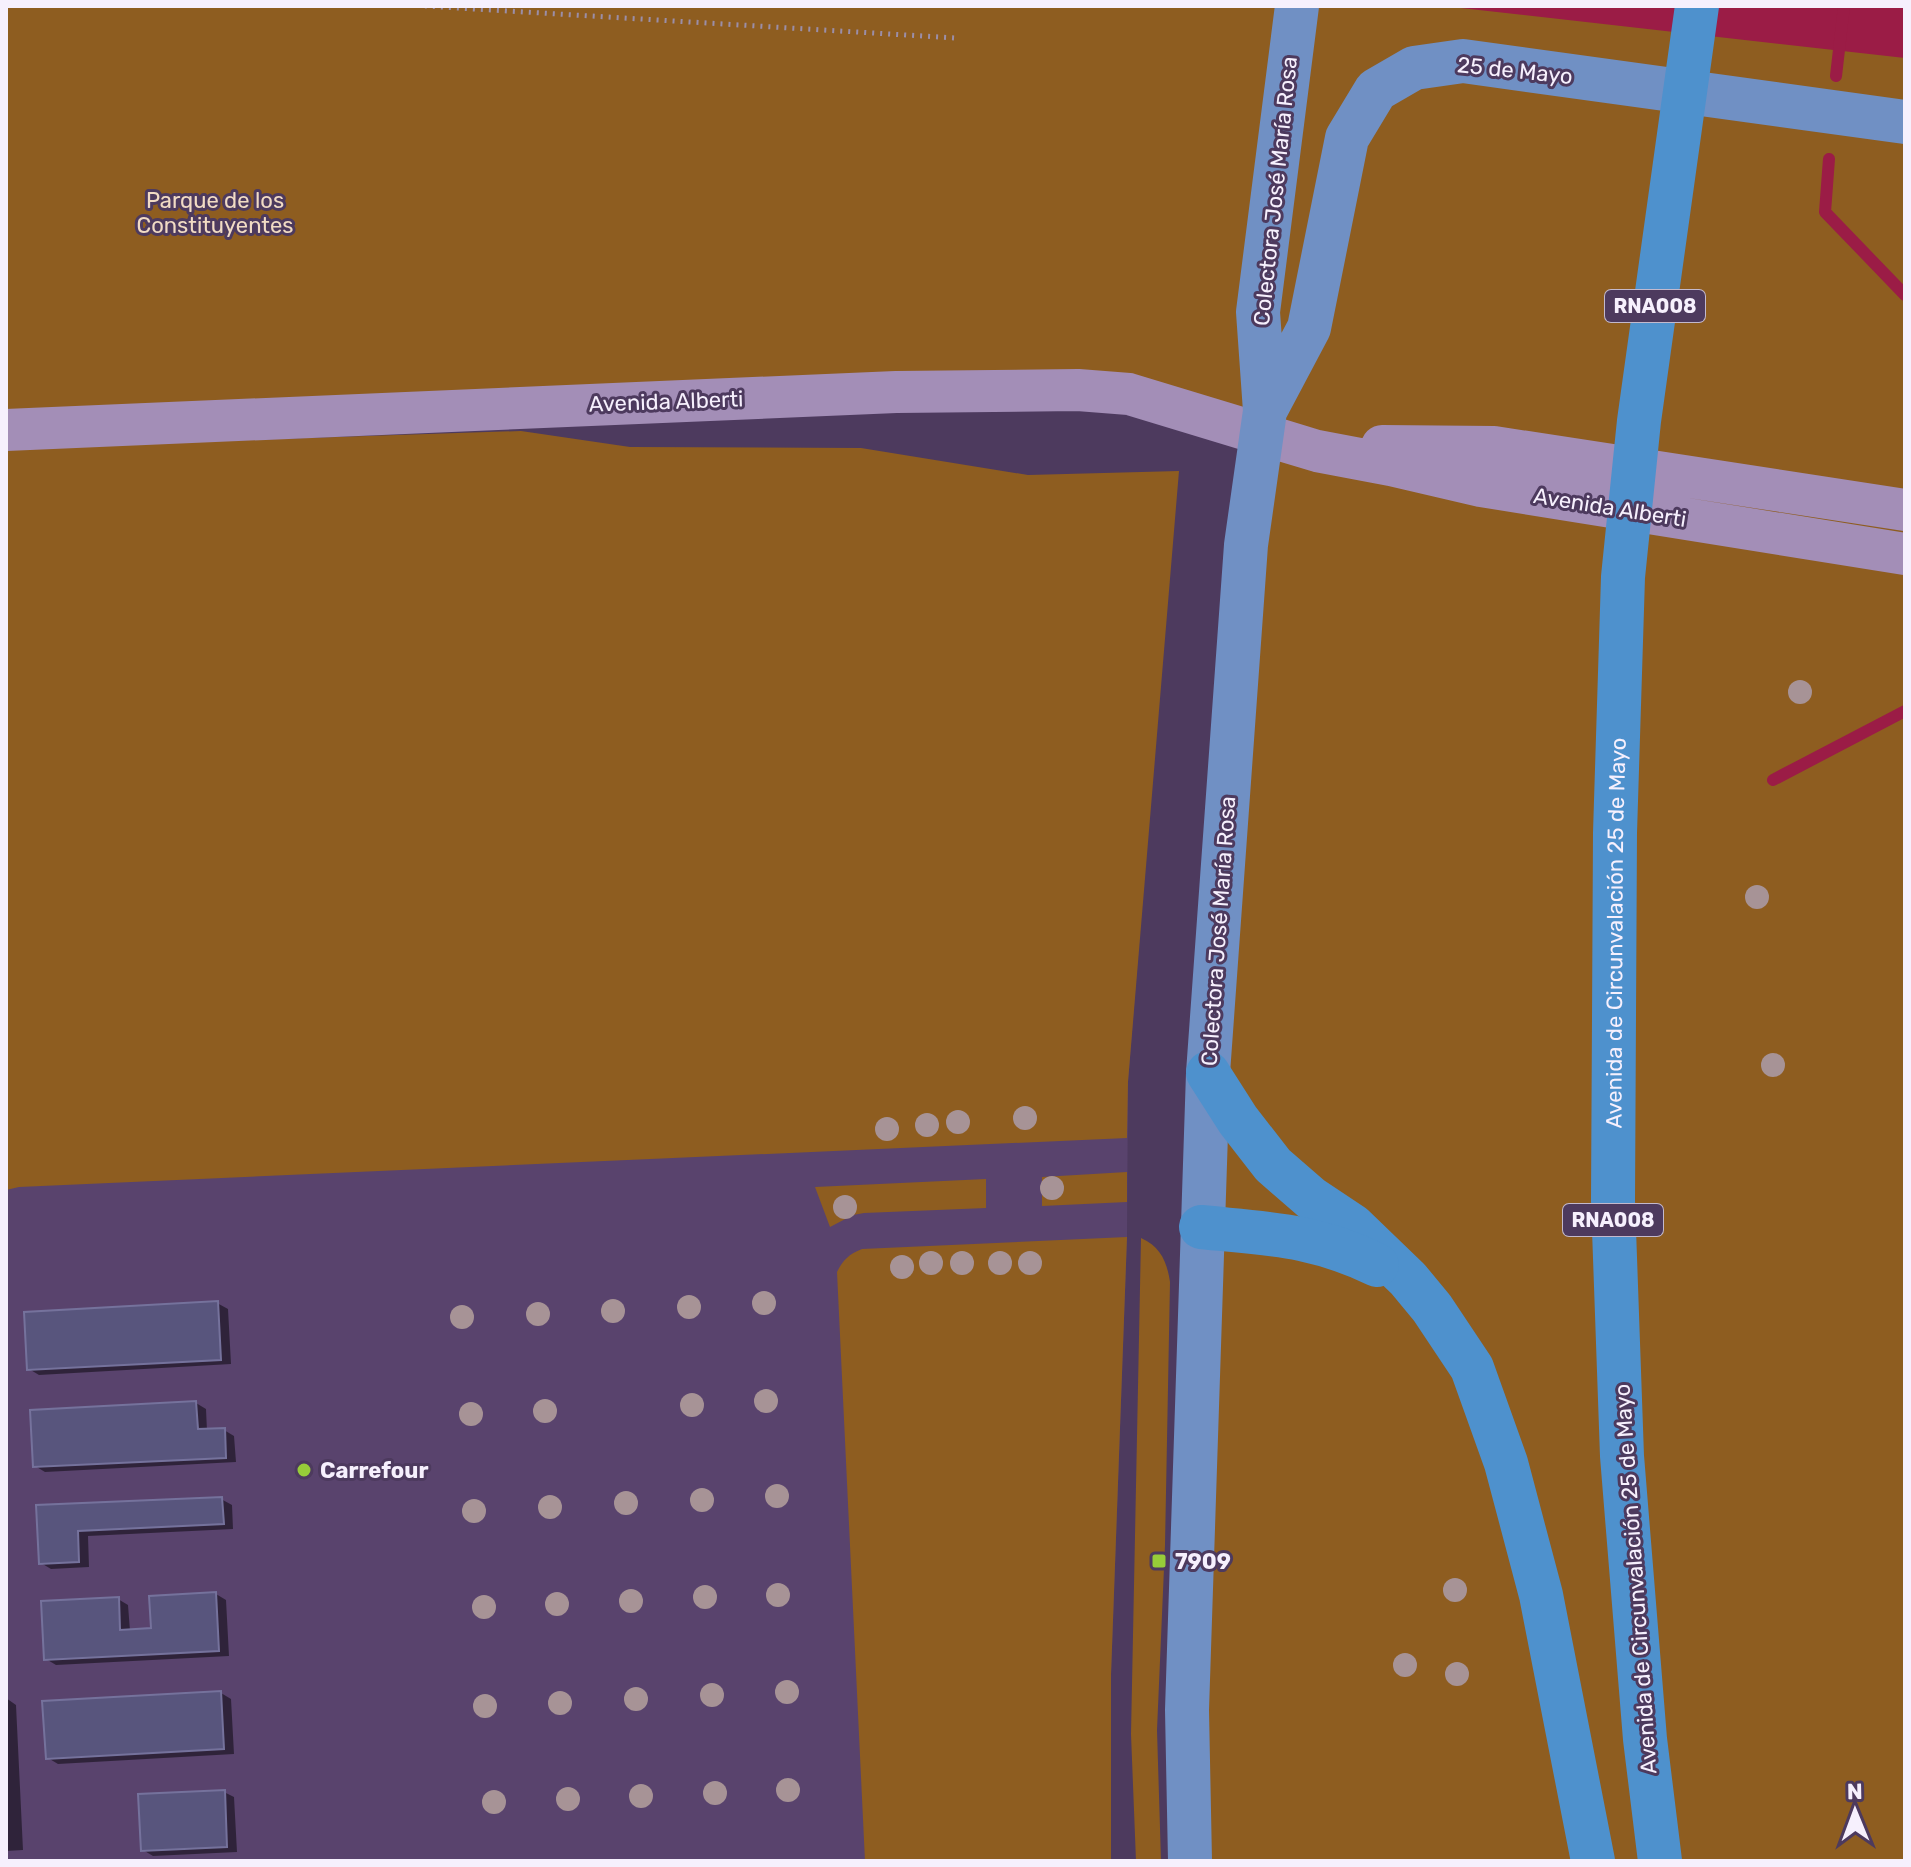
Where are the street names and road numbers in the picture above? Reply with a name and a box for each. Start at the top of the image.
street label: 25 de Mayo [1456,51,1574,90]
street label: Colectora José María Rosa [1248,55,1303,327]
road number: RNA008 [1605,290,1705,322]
street label: Avenida Alberti [588,385,744,418]
street label: Avenida Alberti [1531,482,1688,533]
street label: Avenida de Circunvalación 25 de Mayo [1600,737,1632,1129]
street label: Colectora José María Rosa [1196,795,1241,1067]
road number: RNA008 [1563,1204,1663,1236]
street label: Avenida de Circunvalación 25 de Mayo [1608,1383,1663,1775]

